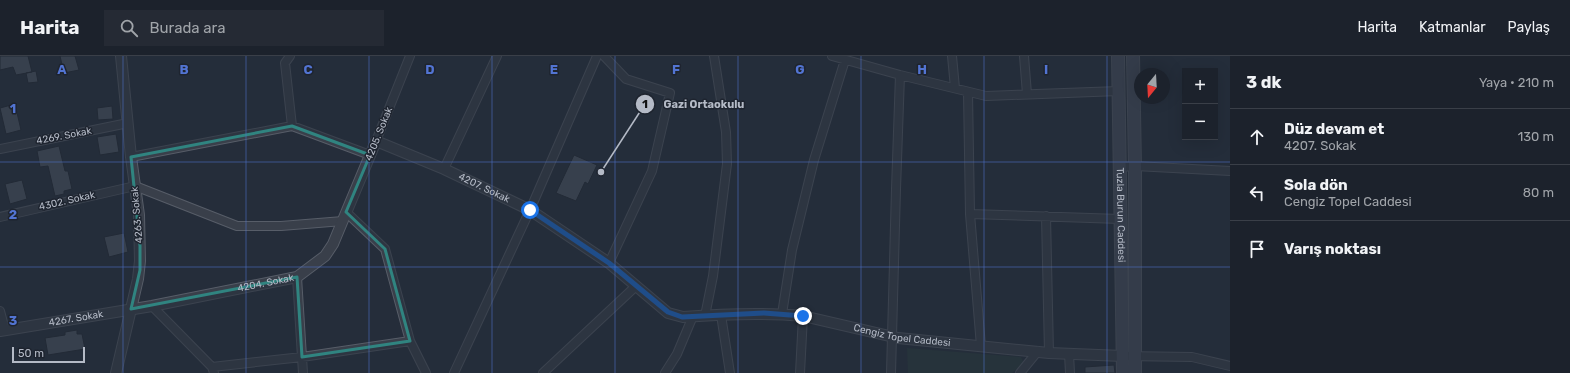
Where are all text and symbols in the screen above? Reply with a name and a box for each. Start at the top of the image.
search box [104,10,384,46]
text: Harita [20,16,80,39]
icon: search [118,17,140,39]
text: Burada ara [150,19,225,37]
text: Harita [1357,19,1397,36]
text: Katmanlar [1419,19,1486,36]
text: Paylaş [1508,19,1550,36]
text: A [57,62,67,77]
text: B [179,62,189,77]
text: C [303,62,313,77]
text: D [425,62,435,77]
text: E [550,62,558,77]
text: F [672,62,680,77]
text: G [795,62,805,77]
text: H [917,62,927,77]
text: I [1044,62,1048,77]
north arrow [1134,68,1170,104]
map controls [1182,68,1218,140]
button: + [1182,68,1218,104]
text: 3 dk [1246,72,1282,92]
text: Yaya · 210 m [1479,75,1554,90]
callout: Gazi Ortaokulu [635,93,752,116]
text: 1 [642,97,648,111]
text: Gazi Ortaokulu [664,98,744,111]
text: 1 [10,101,16,116]
button: − [1182,104,1218,140]
street label: 4205. Sokak [363,105,396,163]
text: Düz devam et [1284,120,1384,138]
street label: 4269. Sokak [35,125,93,147]
icon: ahead [1246,126,1268,148]
text: 130 m [1518,129,1554,144]
text: 4207. Sokak [1284,138,1356,153]
street label: Tuzla Burun Caddesi [1114,167,1127,263]
street label: 4207. Sokak [456,171,513,206]
text: Sola dön [1284,176,1348,194]
icon: left [1246,182,1268,204]
street label: 4263. Sokak [128,185,145,244]
text: 80 m [1523,185,1554,200]
street label: 4302. Sokak [38,189,97,213]
text: Cengiz Topel Caddesi [1284,194,1412,209]
route start [521,201,539,219]
text: 2 [9,207,17,222]
icon: arrive [1246,238,1268,260]
text: Varış noktası [1284,240,1381,258]
street label: 4204. Sokak [236,272,296,295]
route end [794,307,812,325]
street label: 4267. Sokak [48,308,105,329]
text: 3 [9,313,18,328]
street label: Cengiz Topel Caddesi [852,322,951,349]
scale bar [12,345,85,364]
text: 50 m [18,347,44,360]

